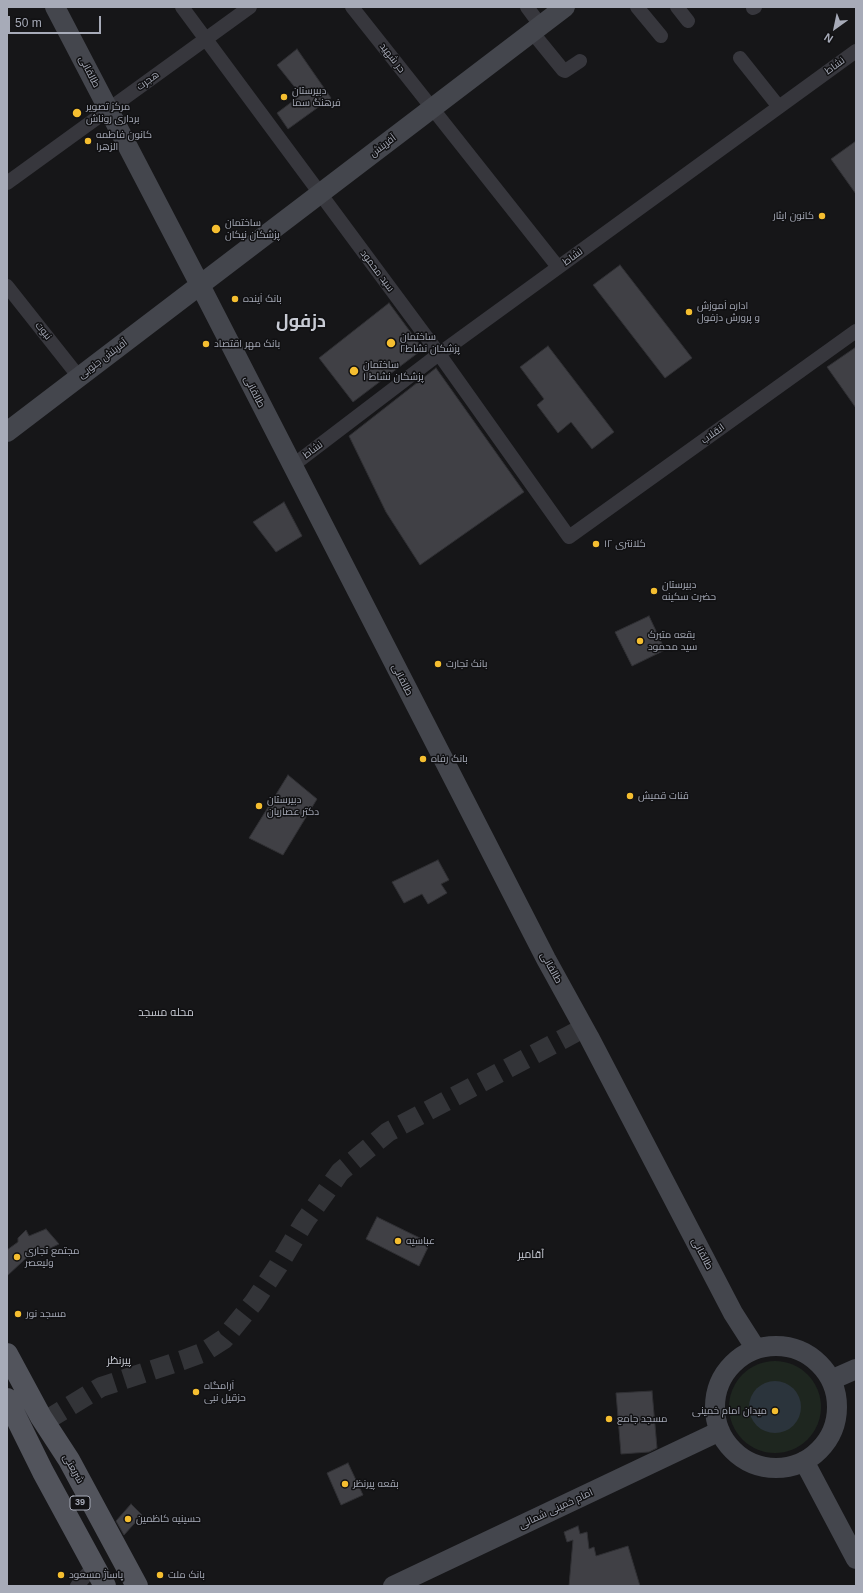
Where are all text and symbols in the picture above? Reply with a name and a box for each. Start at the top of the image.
scale bar [10,8,103,34]
north arrow [815,8,855,48]
text: 50 m [15,16,42,30]
text: N [822,31,835,45]
street label: حر شهید [377,41,407,75]
street label: طالقانی [76,54,102,90]
street label: نشاط [823,55,847,77]
street label: هجرت [134,69,162,93]
place label: دبیرستان فرهنگ سما [292,85,341,108]
marker: دبیرستان فرهنگ سما [279,92,289,102]
place label: مرکز تصویر برداری روناش [86,101,139,124]
marker: مرکز تصویر برداری روناش [71,107,83,119]
place label: کانون فاطمه الزهرا [96,129,152,152]
street label: آفرینش [367,132,399,160]
marker: کانون فاطمه الزهرا [83,136,93,146]
place label: کانون ایثار [773,210,814,222]
marker: کانون ایثار [817,211,827,221]
place label: ساختمان پزشکان نیکان [225,217,280,240]
marker: ساختمان پزشکان نیکان [210,223,222,235]
street label: نشاط [561,246,585,268]
street label: سید محمود [357,248,397,294]
place label: بانک آینده [243,293,282,305]
marker: بانک آینده [230,294,240,304]
place label: اداره آموزش و پرورش دزفول [697,300,760,324]
marker: اداره آموزش و پرورش دزفول [684,307,694,317]
district label: دزفول [276,311,326,333]
street label: نبوت [32,320,54,342]
place label: ساختمان پزشکان نشاط۲ [400,331,460,354]
street label: آفرینش جنوبی [76,337,130,381]
marker: ساختمان پزشکان نشاط۲ [385,337,397,349]
place label: بانک مهر اقتصاد [214,338,280,350]
marker: بانک مهر اقتصاد [201,339,211,349]
place label: ساختمان پزشکان نشاط ۱ [363,359,424,382]
marker: ساختمان پزشکان نشاط ۱ [348,365,360,377]
street label: طالقانی [241,374,267,410]
street label: انقلاب [699,421,727,447]
street label: نشاط [301,439,325,461]
place label: کلانتری ۱۲ [604,538,646,550]
marker: کلانتری ۱۲ [591,539,601,549]
place label: دبیرستان حضرت سکینه [662,579,716,602]
marker: دبیرستان حضرت سکینه [649,586,659,596]
place label: بقعه متبرک سید محمود [648,629,697,652]
marker: بقعه متبرک سید محمود [635,636,645,646]
place label: بانک تجارت [446,658,487,670]
marker: بانک تجارت [433,659,443,669]
street label: طالقانی [389,662,415,698]
place label: بانک رفاه [431,753,468,765]
marker: بانک رفاه [418,754,428,764]
place label: قنات قمیش [638,790,689,802]
marker: قنات قمیش [625,791,635,801]
place label: دبیرستان دکتر عصاریان [267,794,319,818]
marker: دبیرستان دکتر عصاریان [254,801,264,811]
street label: طالقانی [538,950,564,986]
district label: محله مسجد [138,1006,194,1020]
place label: عباسیه [406,1235,435,1247]
marker: عباسیه [393,1236,403,1246]
street label: طالقانی [689,1236,715,1272]
place label: مجتمع تجاری ولیعصر [25,1245,79,1268]
district label: آقامیر [518,1248,544,1262]
marker: مجتمع تجاری ولیعصر [12,1252,22,1262]
place label: مسجد نور [26,1308,66,1320]
marker: مسجد نور [13,1309,23,1319]
district label: پیرنظر [107,1354,131,1368]
place label: آرامگاه حزقیل نبی [204,1380,246,1404]
marker: آرامگاه حزقیل نبی [191,1387,201,1397]
place label: میدان امام خمینی [692,1405,767,1417]
marker: میدان امام خمینی [770,1406,780,1416]
place label: مسجد جامع [617,1413,667,1425]
marker: مسجد جامع [604,1414,614,1424]
street label: شریعتی [60,1452,86,1486]
place label: بقعه پیرنظر [353,1478,399,1490]
marker: بقعه پیرنظر [340,1479,350,1489]
street label: امام خمینی شمالی [517,1487,595,1531]
road number: 39 [70,1496,90,1510]
place label: حسینیه کاظمین [136,1513,201,1525]
marker: حسینیه کاظمین [123,1514,133,1524]
place label: پاساژ مسعود [69,1569,123,1581]
place label: بانک ملت [168,1569,205,1581]
marker: پاساژ مسعود [56,1570,66,1580]
marker: بانک ملت [155,1570,165,1580]

